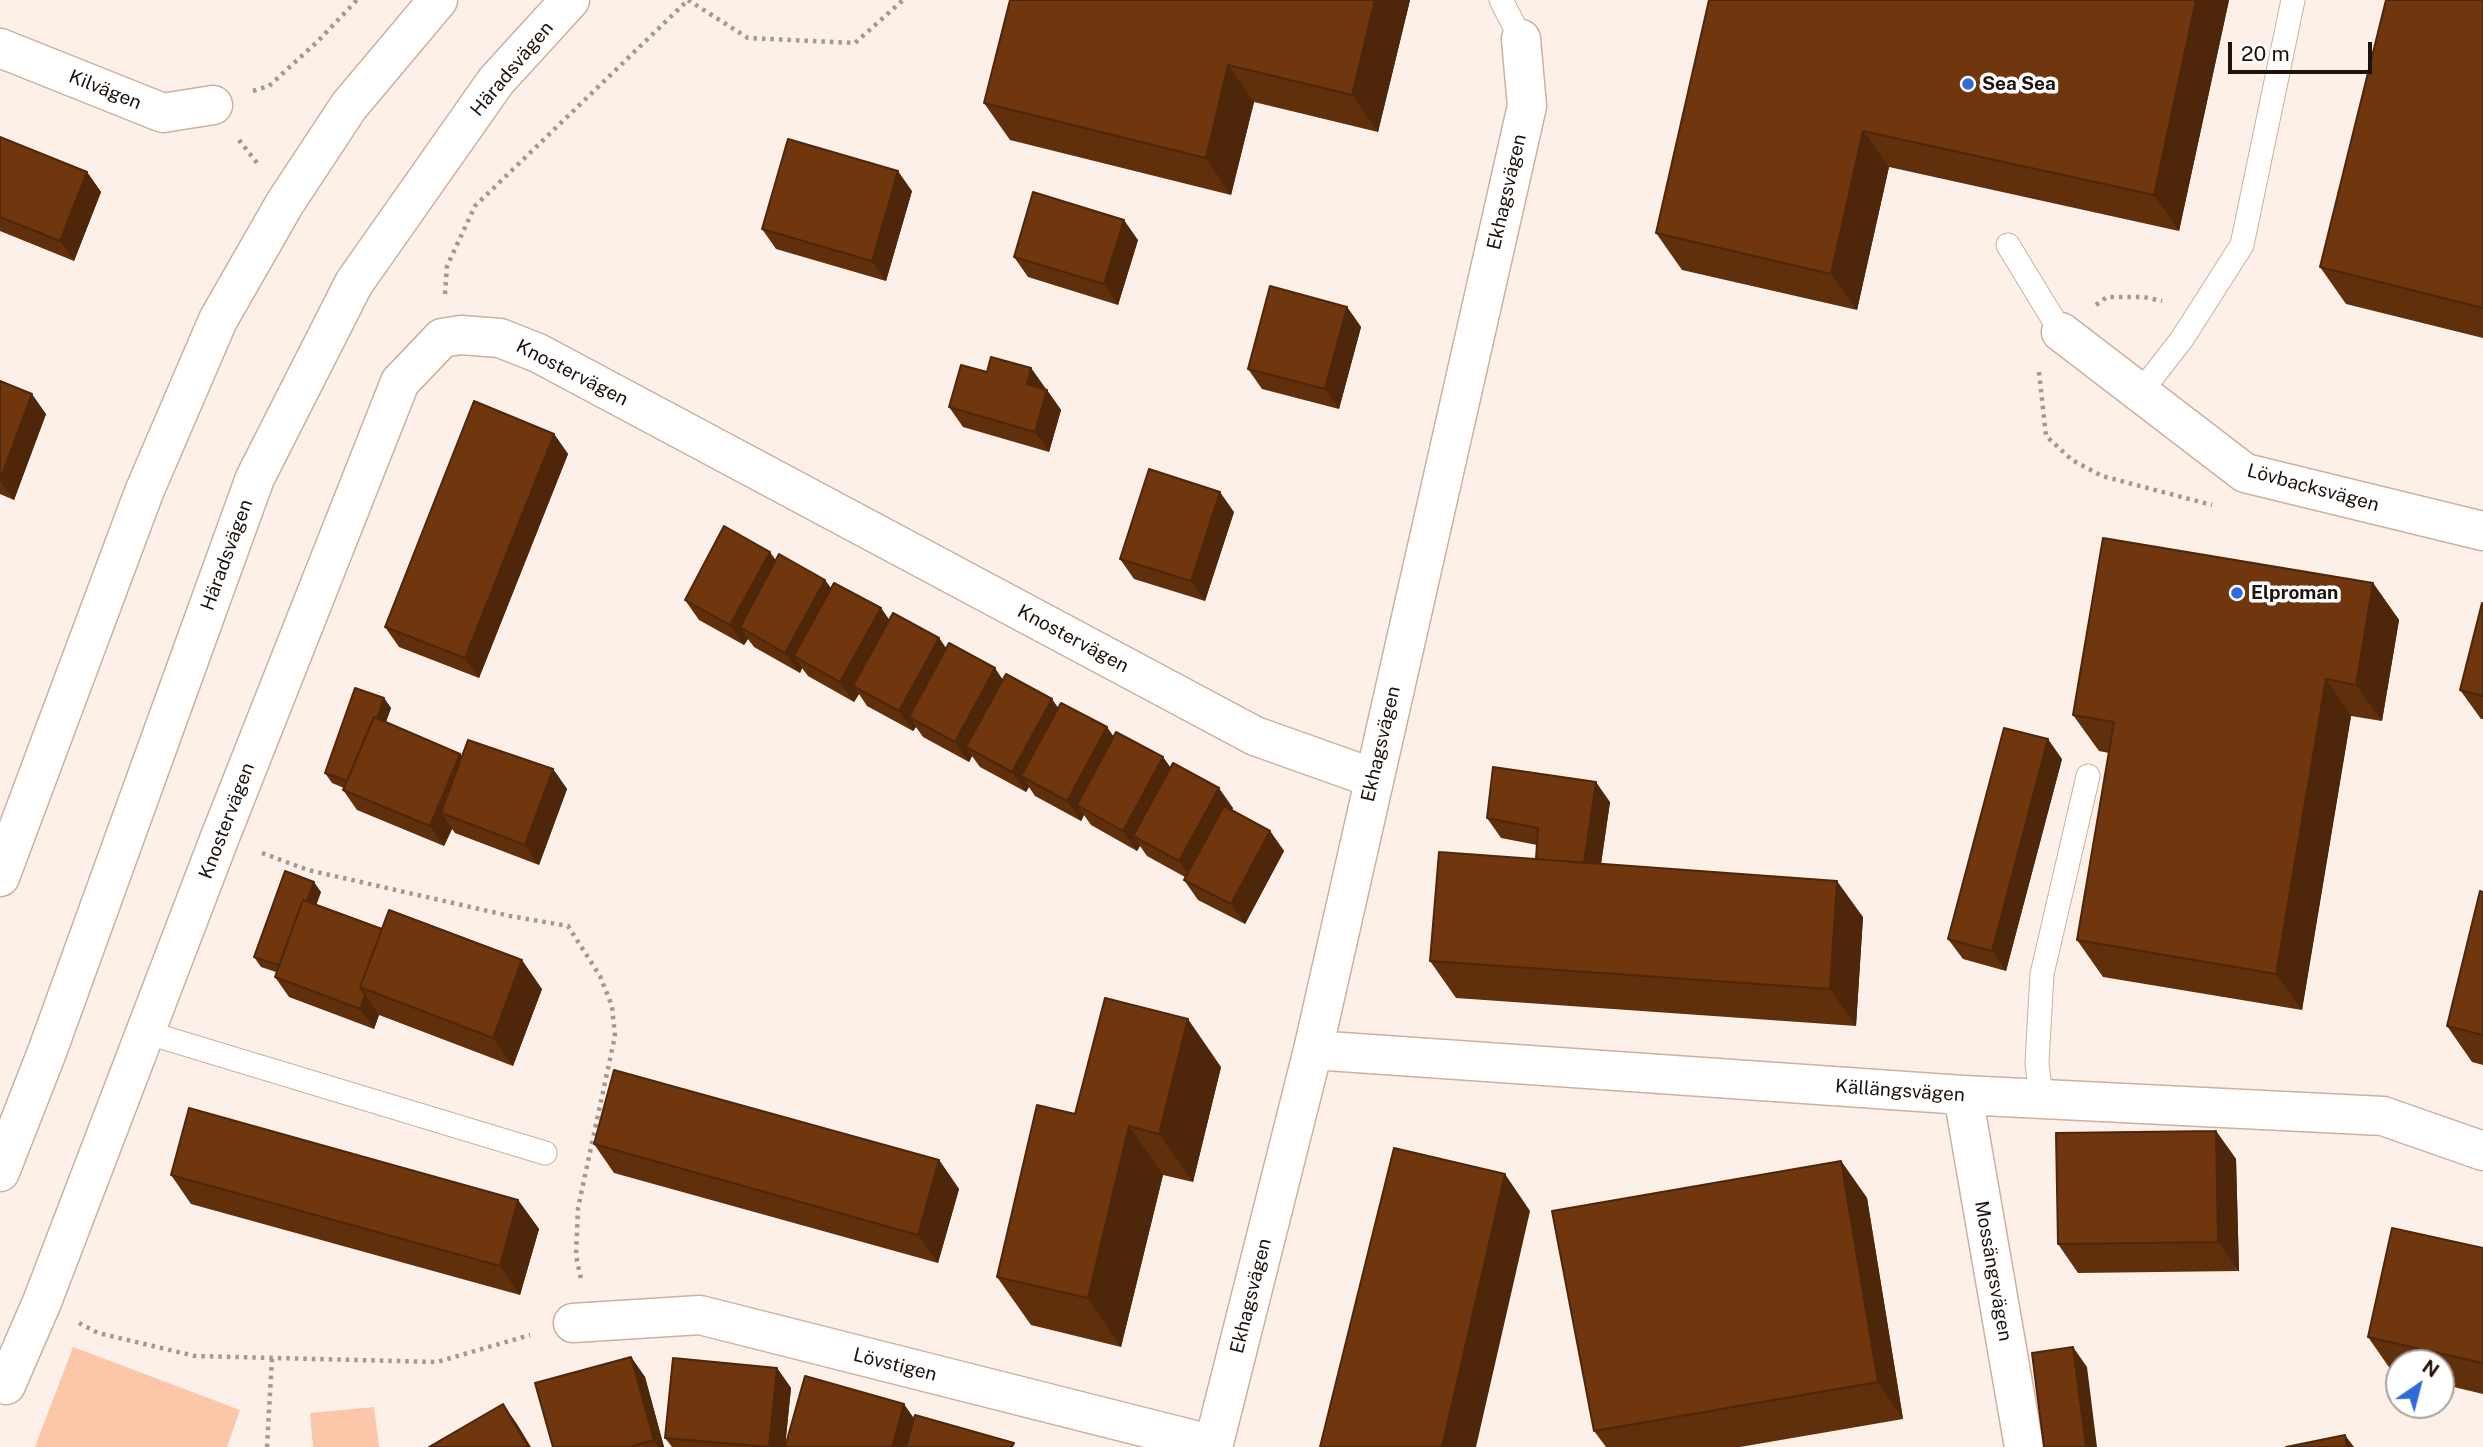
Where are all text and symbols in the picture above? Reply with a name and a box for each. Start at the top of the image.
street label: Häradsvägen [466,17,558,121]
scale bar [2231,28,2374,72]
text: 20 m [2241,41,2290,66]
street label: Kilvägen [65,65,145,115]
place label: Sea Sea [1982,73,2056,95]
marker: Sea Sea [1960,76,1976,92]
street label: Ekhagsvägen [1483,132,1531,252]
street label: Knostervägen [512,335,632,411]
street label: Lövbacksvägen [2244,459,2382,517]
street label: Häradsvägen [196,496,258,614]
place label: Elproman [2251,582,2338,604]
marker: Elproman [2229,585,2245,601]
street label: Knostervägen [1013,600,1133,678]
street label: Ekhagsvägen [1357,684,1405,804]
street label: Knostervägen [194,760,260,882]
street label: Källängsvägen [1834,1075,1966,1107]
street label: Mossängsvägen [1969,1199,2017,1343]
street label: Ekhagsvägen [1226,1236,1276,1356]
street label: Lövstigen [851,1344,939,1386]
north arrow [2385,1349,2455,1419]
text: N [2418,1355,2443,1382]

